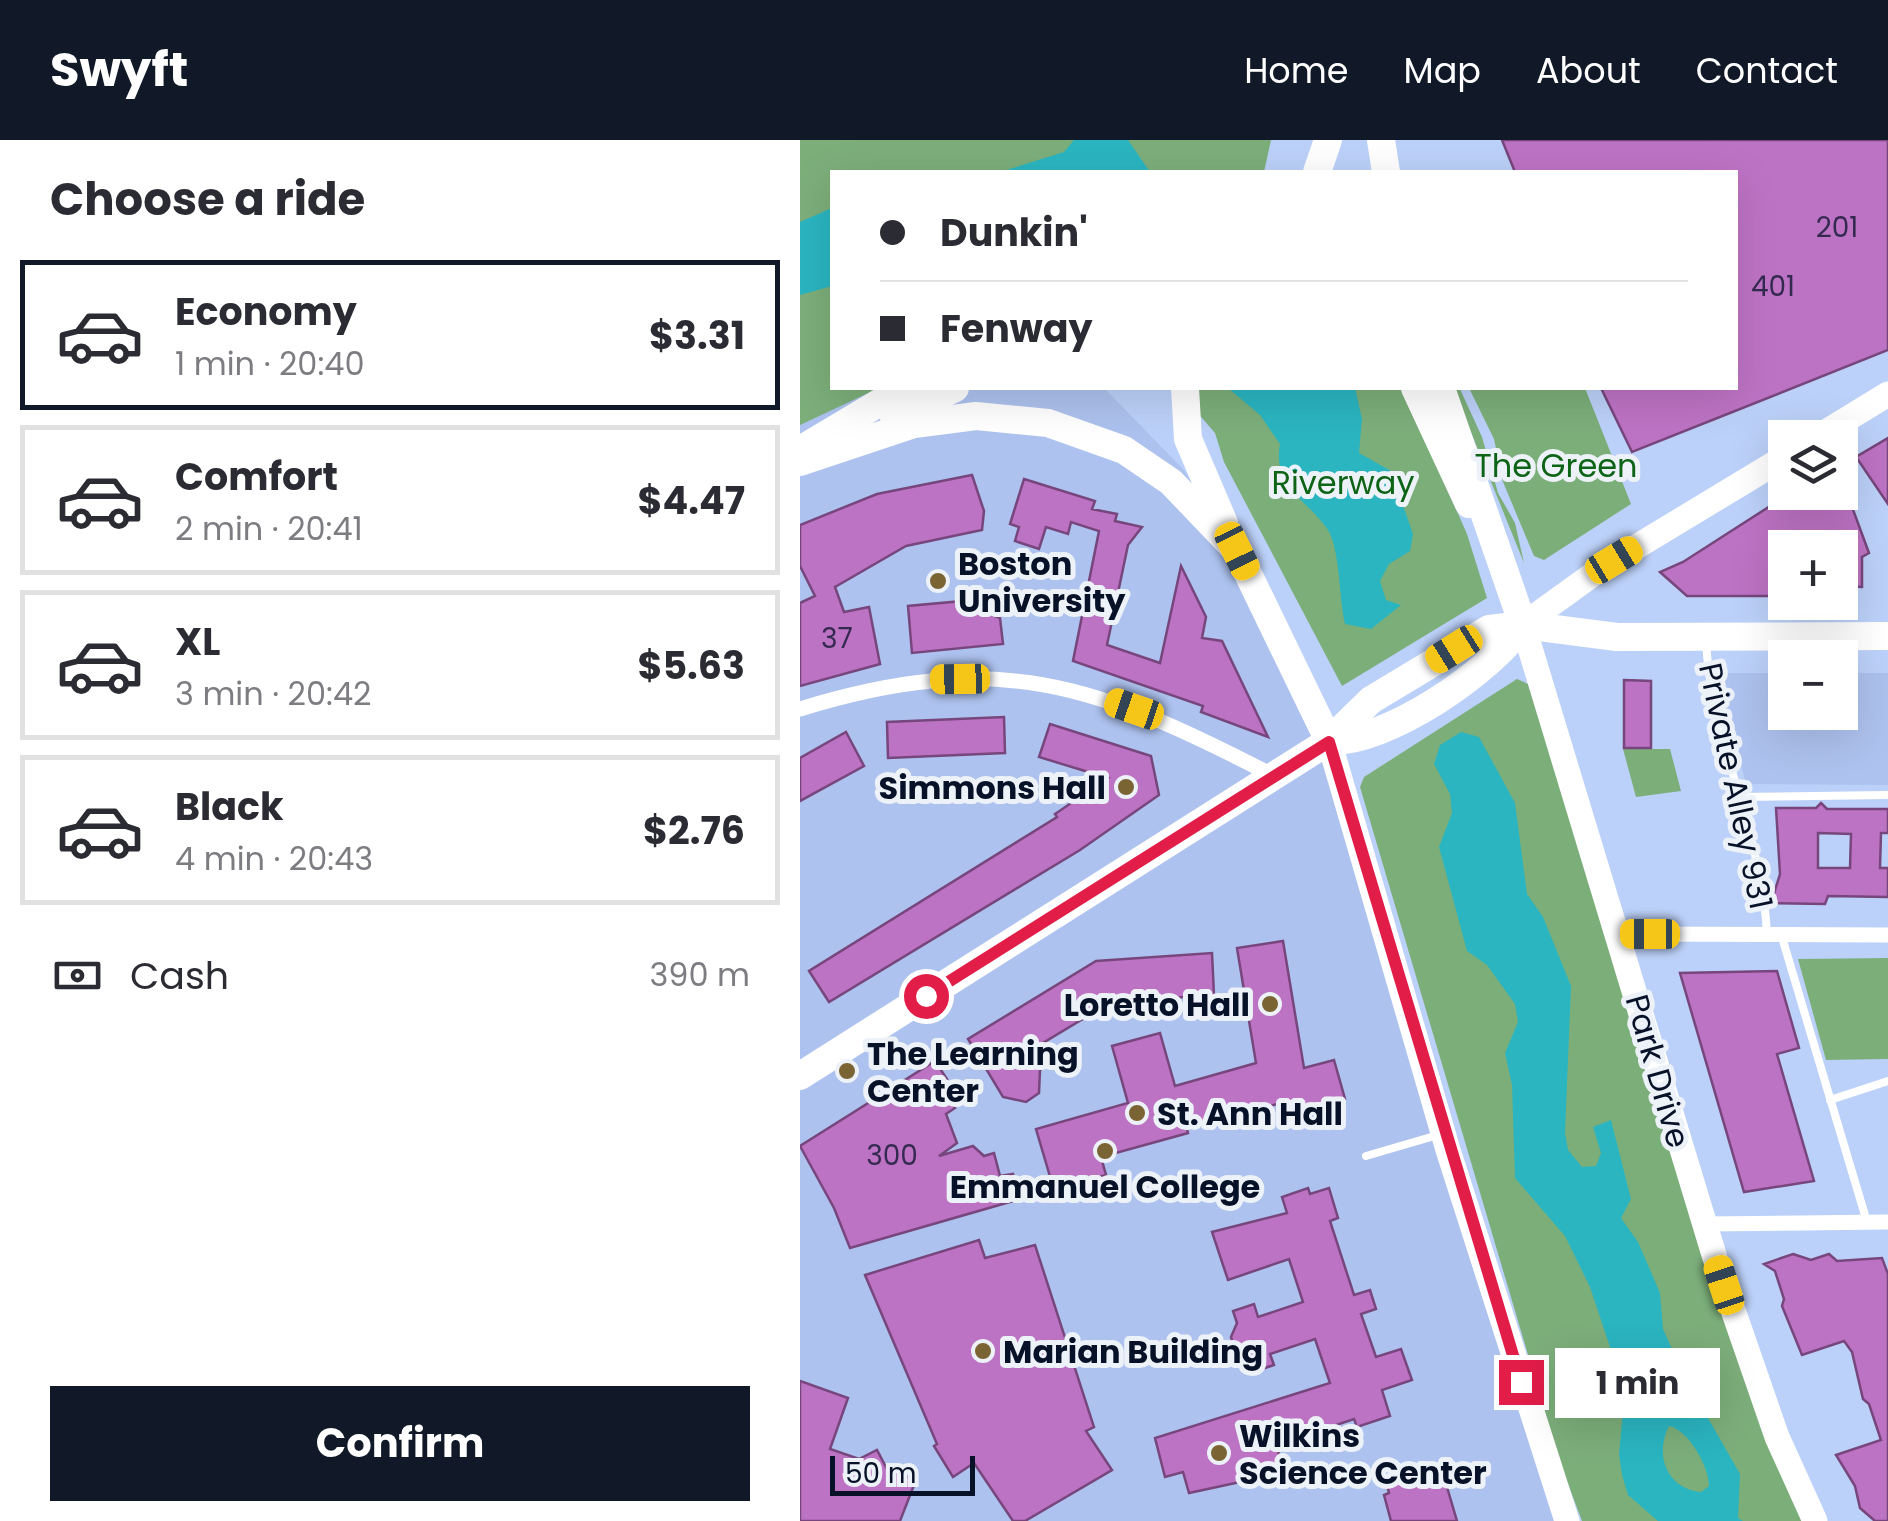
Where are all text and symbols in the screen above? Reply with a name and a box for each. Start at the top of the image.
text: Swyft [50,36,188,103]
text: Home [1244,46,1349,95]
text: Map [1404,46,1481,95]
text: About [1536,46,1641,95]
text: Contact [1696,46,1838,95]
text: Choose a ride [50,168,365,231]
text: Dunkin' [940,206,1088,259]
house number: 201 [1816,208,1858,247]
house number: 401 [1751,267,1795,306]
text: Economy [175,285,357,338]
icon: car [55,290,145,380]
text: Fenway [940,302,1093,355]
text: $3.31 [649,309,745,362]
text: 1 min · 20:40 [175,341,365,386]
map controls [1768,420,1858,730]
button: layers [1768,420,1858,510]
park label: The Green [1474,443,1638,488]
text: Comfort [175,450,338,503]
icon: car [55,455,145,545]
park label: Riverway [1272,460,1414,505]
text: $4.47 [637,474,745,527]
text: 2 min · 20:41 [175,506,363,551]
car [1210,517,1264,585]
button: + [1768,530,1858,620]
car [1581,532,1647,588]
place label: Boston University [958,541,1126,623]
marker: Boston University [927,570,949,592]
text: XL [175,615,220,668]
house number: 37 [821,619,853,658]
icon: car [55,620,145,710]
car [1421,620,1487,678]
text: $5.63 [637,639,745,692]
button: − [1768,640,1858,730]
street label: Private Alley 931 [1688,659,1784,913]
car [930,663,990,695]
text: 3 min · 20:42 [175,671,371,716]
car [1101,685,1167,733]
place label: Simmons Hall [879,765,1106,810]
marker: Simmons Hall [1115,776,1137,798]
text: Black [175,780,284,833]
icon: car [55,785,145,875]
text: $2.76 [643,804,745,857]
text: 4 min · 20:43 [175,836,373,881]
car [1620,919,1680,949]
icon: cash [50,948,105,1003]
text: Cash [130,949,229,1002]
text: 390 m [649,952,750,997]
route start [904,974,949,1019]
place label: Loretto Hall [1064,982,1250,1027]
street label: Park Drive [1615,989,1701,1153]
marker: Loretto Hall [1259,993,1281,1015]
place label: The Learning Center [867,1031,1079,1113]
marker: The Learning Center [836,1060,858,1082]
place label: St. Ann Hall [1157,1091,1343,1136]
marker: St. Ann Hall [1126,1102,1148,1124]
house number: 300 [866,1136,918,1175]
marker: Emmanuel College [1094,1140,1116,1162]
place label: Emmanuel College [950,1164,1260,1209]
car [1700,1252,1748,1318]
place label: Marian Building [1003,1329,1263,1374]
marker: Marian Building [972,1340,994,1362]
callout: 1 min [1556,1347,1721,1417]
route end [1499,1360,1544,1405]
text: 1 min [1596,1360,1679,1405]
button: Confirm [50,1386,750,1501]
place label: Wilkins Science Center [1239,1413,1487,1495]
marker: Wilkins Science Center [1208,1442,1230,1464]
scale bar [830,1451,975,1496]
text: 50 m [845,1454,916,1493]

